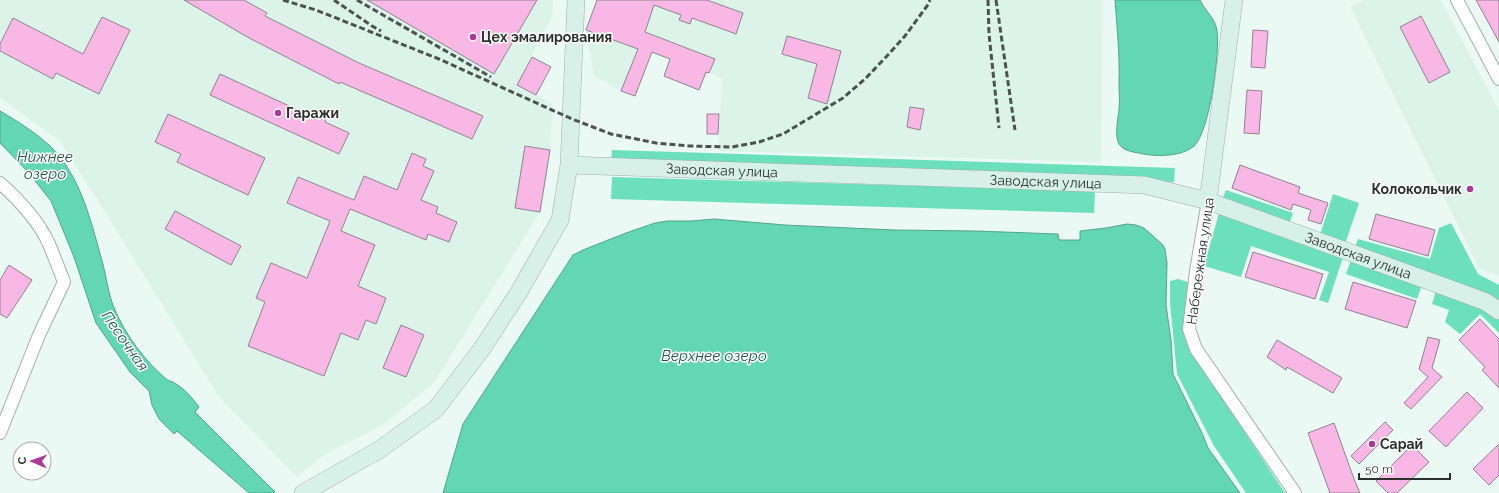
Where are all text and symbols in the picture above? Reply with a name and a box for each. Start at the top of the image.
place label: Цех эмалирования [481,29,612,45]
marker: Цех эмалирования [468,32,478,42]
place label: Гаражи [286,105,339,121]
marker: Гаражи [273,108,283,118]
water label: Нижнее озеро [17,148,73,183]
street label: Заводская улица [666,160,778,180]
street label: Заводская улица [989,172,1102,192]
place label: Колокольчик [1371,181,1462,197]
marker: Колокольчик [1465,184,1475,194]
street label: Набережная улица [1183,196,1217,326]
street label: Заводская улица [1303,229,1413,282]
water label: Песочная [98,307,152,375]
water label: Верхнее озеро [661,347,767,365]
place label: Сарай [1380,436,1423,452]
marker: Сарай [1367,439,1377,449]
north arrow [12,441,52,481]
scale bar [1359,455,1450,481]
text: С [16,456,29,465]
text: 50 m [1365,462,1393,476]

